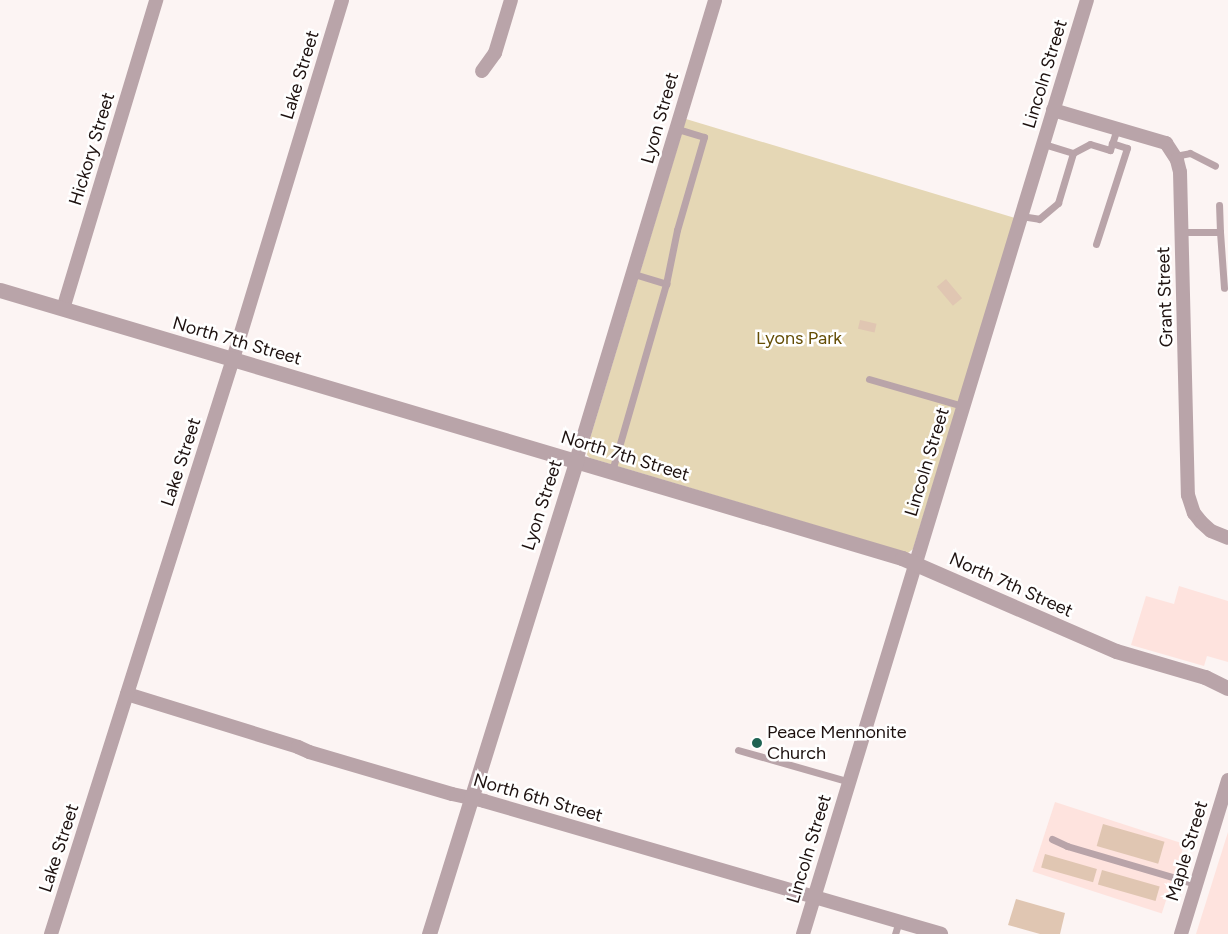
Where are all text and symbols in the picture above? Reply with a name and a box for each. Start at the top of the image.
street label: Lincoln Street [1018,17,1072,131]
street label: Lake Street [276,28,324,122]
street label: Lyon Street [637,70,683,166]
street label: Hickory Street [65,90,119,208]
street label: Grant Street [1152,246,1178,348]
street label: North 7th Street [170,312,304,370]
park label: Lyons Park [756,327,842,349]
street label: Lincoln Street [900,405,954,519]
street label: Lake Street [157,415,205,509]
street label: North 7th Street [558,426,692,486]
street label: Lyon Street [517,457,567,553]
street label: North 7th Street [946,548,1076,622]
place label: Peace Mennonite Church [767,722,907,764]
marker: Peace Mennonite Church [751,737,763,749]
street label: North 6th Street [471,769,605,827]
street label: Lincoln Street [782,792,836,906]
street label: Maple Street [1162,798,1212,904]
street label: Lake Street [35,801,83,895]

